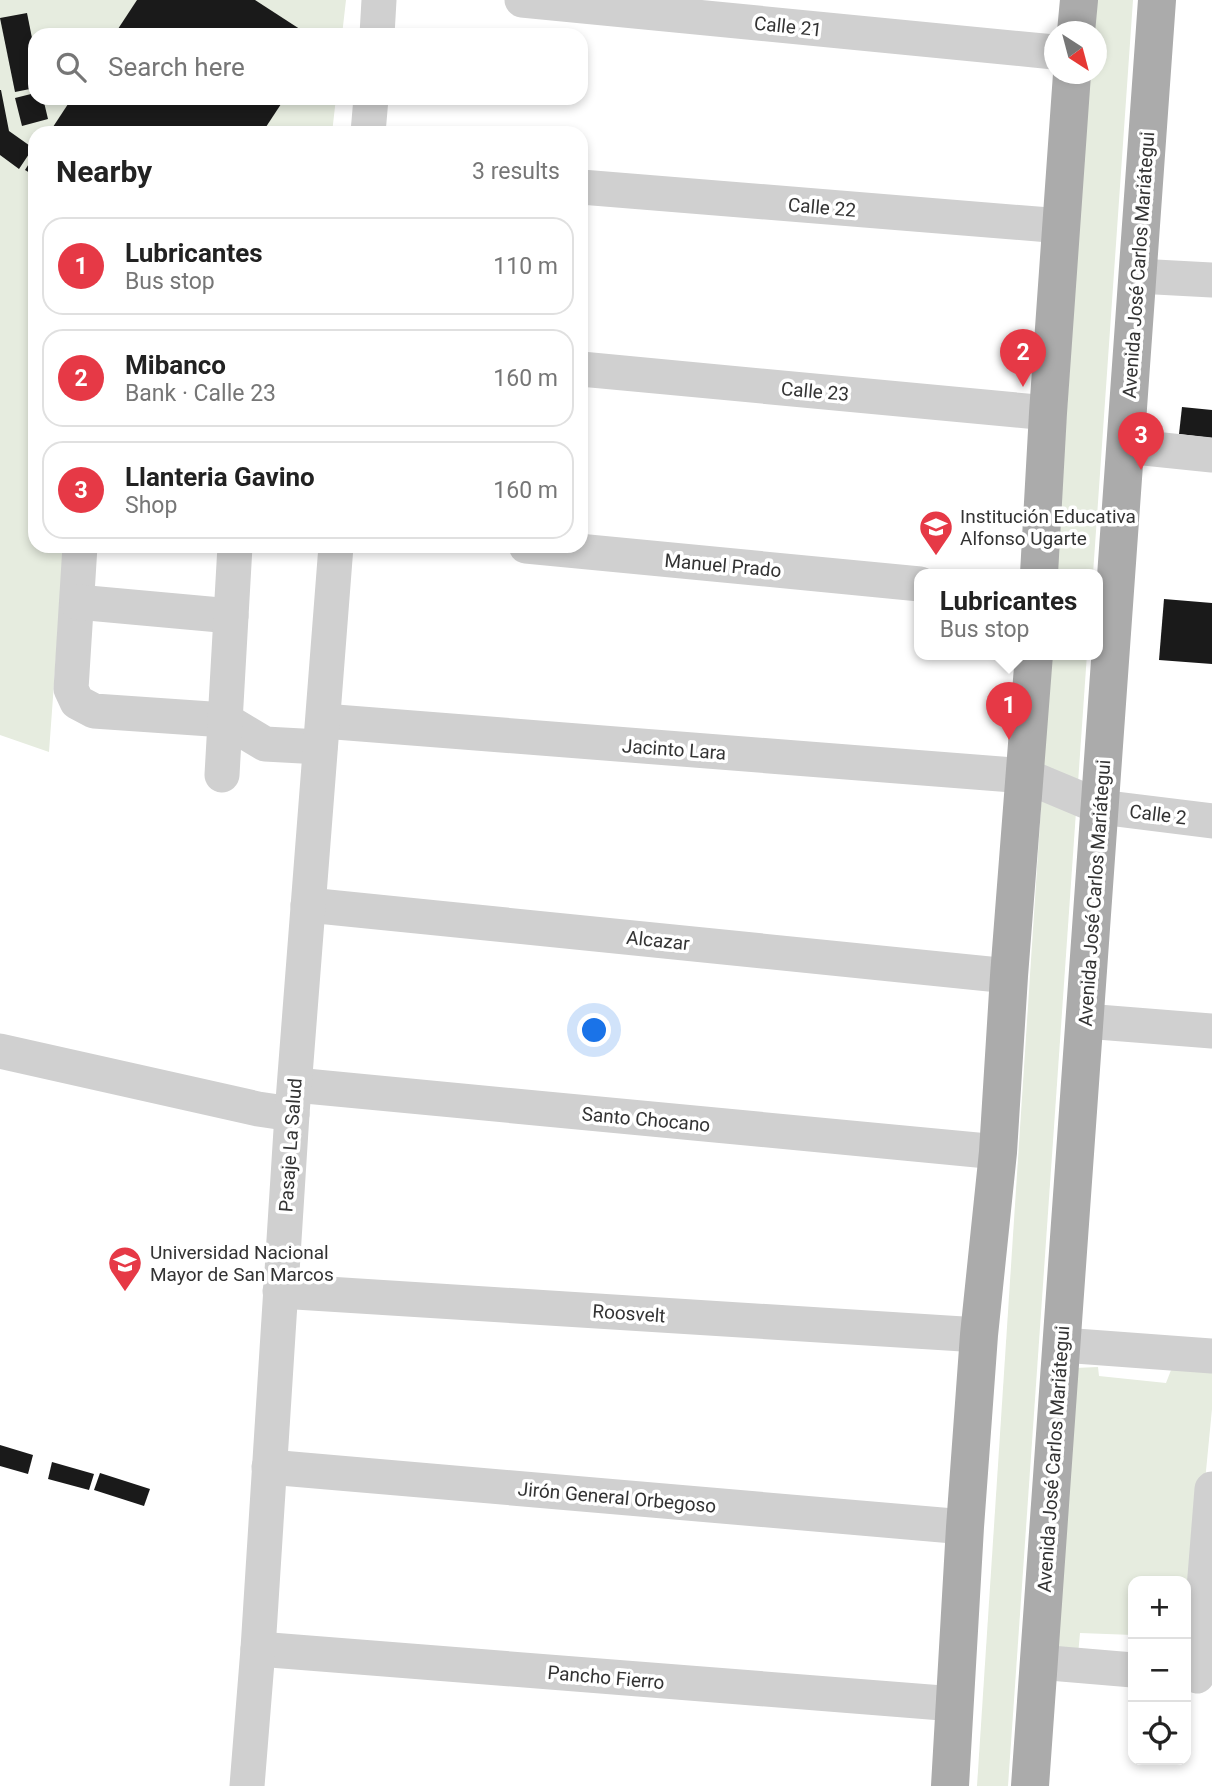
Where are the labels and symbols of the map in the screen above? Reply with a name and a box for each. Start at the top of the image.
street label: Calle 21 [753,12,823,41]
north arrow [1044,21,1107,84]
street label: Avenida José Carlos Mariátegui [1118,131,1159,399]
street label: Calle 22 [787,193,857,222]
pin: 2 [1000,329,1046,387]
street label: Calle 23 [780,377,850,406]
pin: 3 [1118,412,1164,470]
place label: Institución Educativa Alfonso Ugarte [960,505,1136,550]
school or university icon: Institución Educativa Alfonso Ugarte [917,508,955,557]
street label: Manuel Prado [664,549,782,582]
pin: 1 [986,682,1032,740]
street label: Jacinto Lara [621,734,727,765]
street label: Avenida José Carlos Mariátegui [1074,759,1115,1027]
street label: Calle 2 [1128,800,1188,829]
street label: Alcazar [625,926,691,955]
your location [577,1013,611,1047]
street label: Pasaje La Salud [274,1077,307,1213]
street label: Santo Chocano [581,1102,711,1137]
place label: Universidad Nacional Mayor de San Marcos [150,1241,334,1286]
school or university icon: Universidad Nacional Mayor de San Marcos [106,1244,144,1293]
street label: Roosvelt [592,1299,666,1328]
street label: Avenida José Carlos Mariátegui [1033,1325,1074,1593]
street label: Jirón General Orbegoso [517,1477,717,1518]
street label: Pancho Fierro [546,1661,665,1694]

